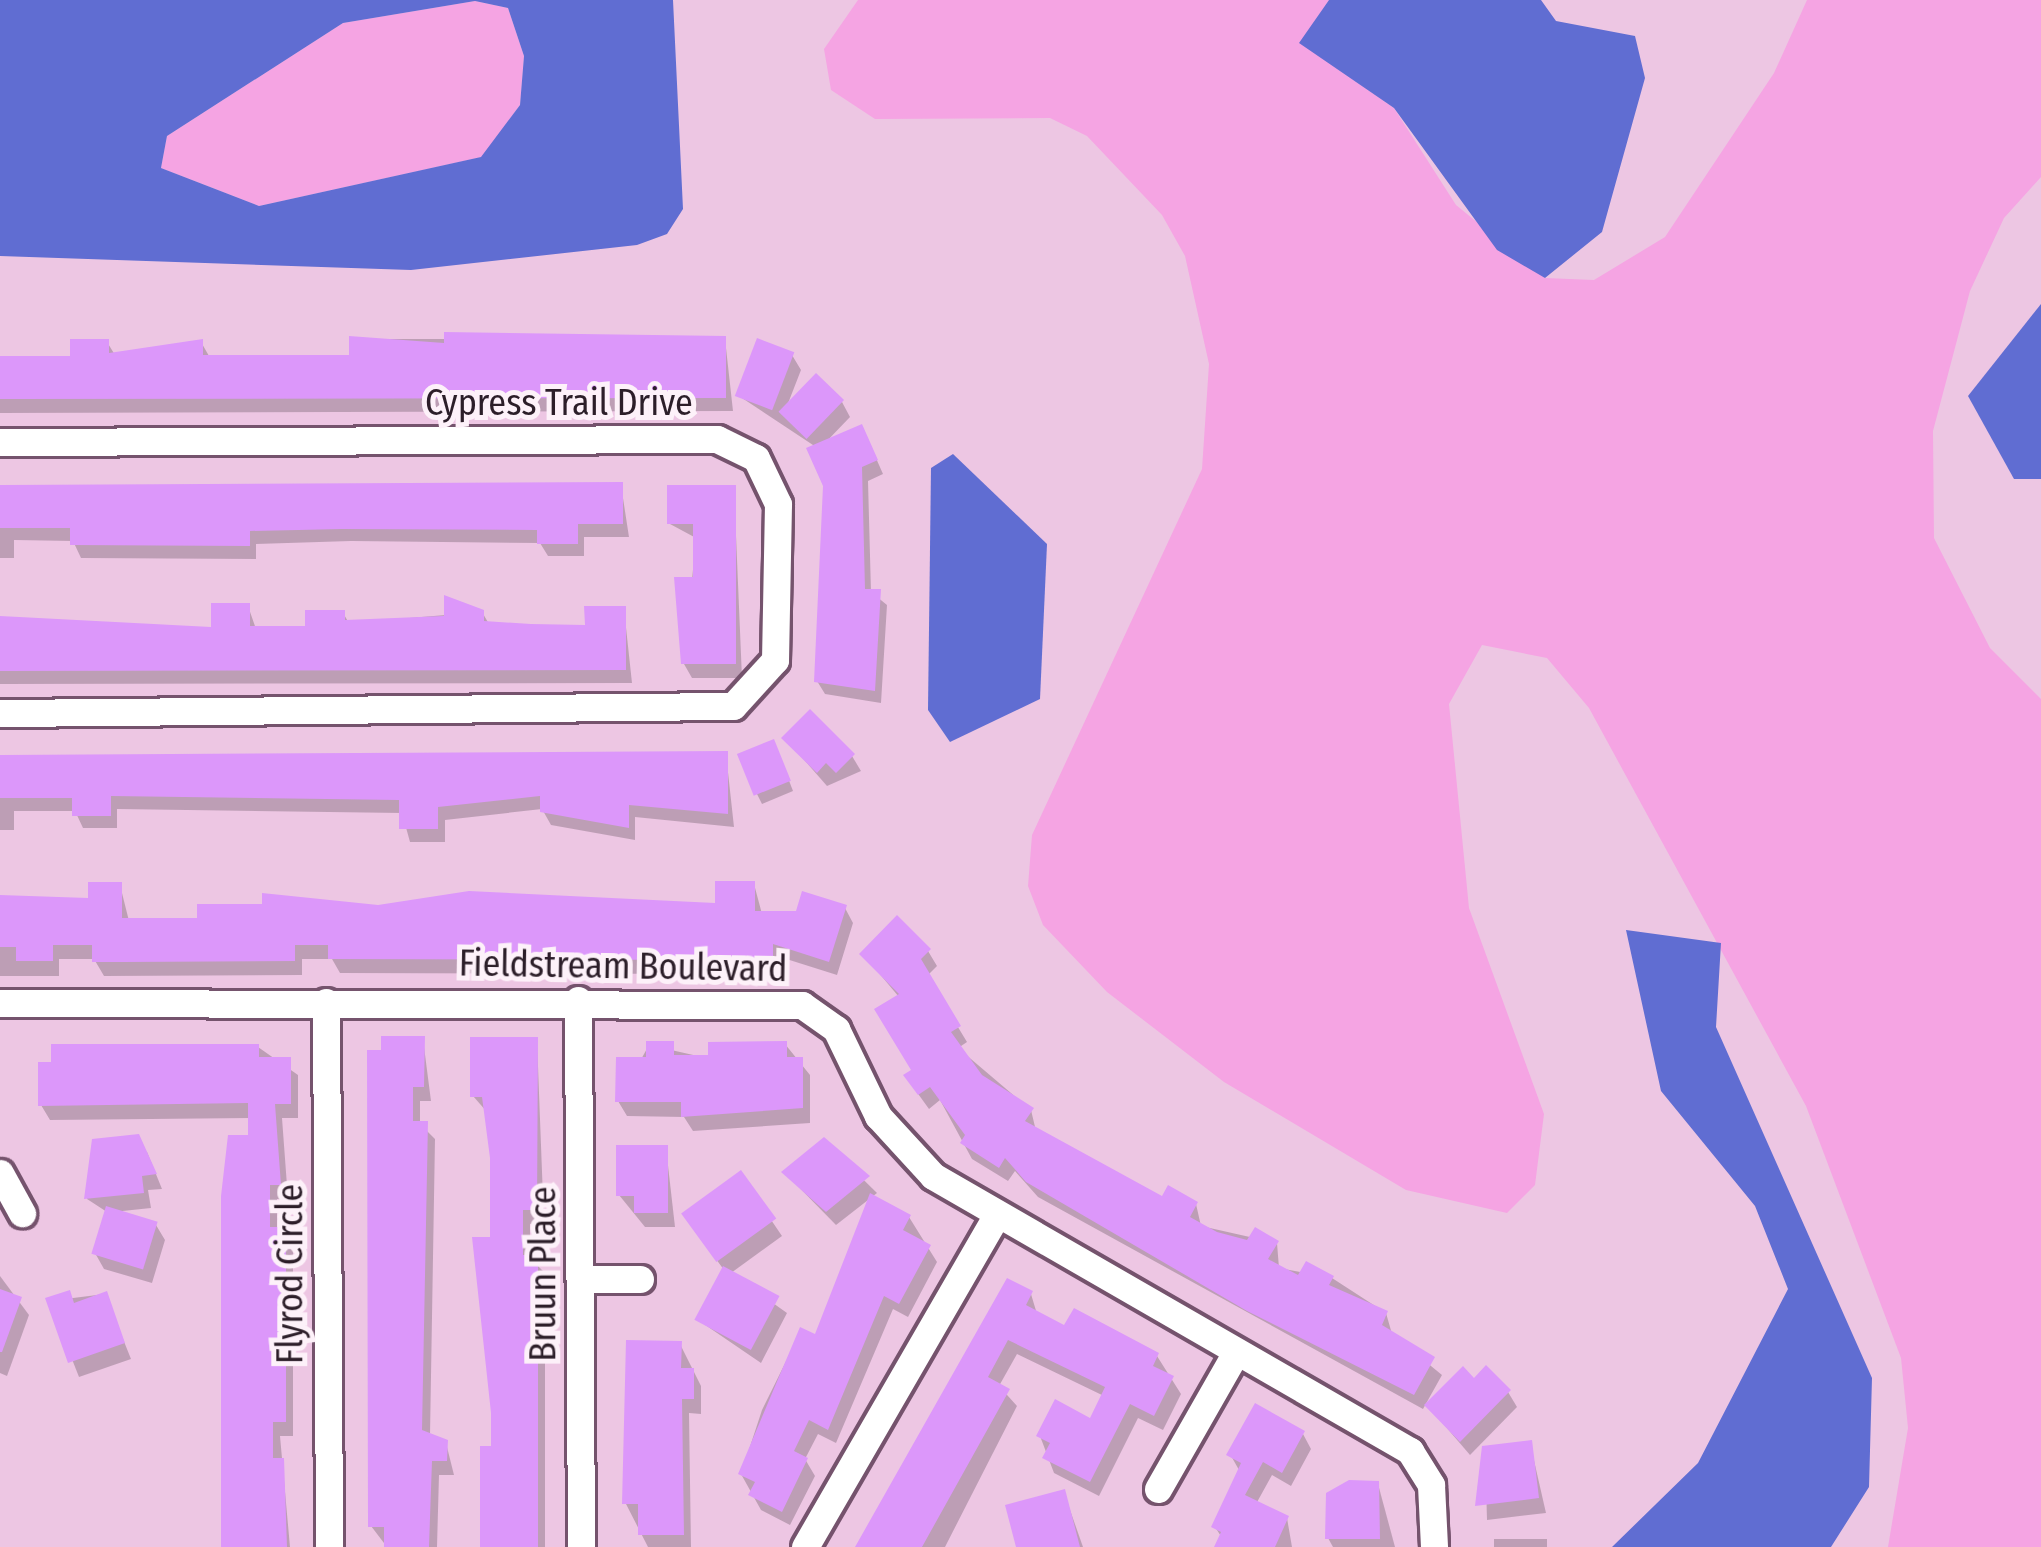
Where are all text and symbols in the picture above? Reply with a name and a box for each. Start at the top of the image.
street label: Cypress Trail Drive [425,382,693,426]
street label: Fieldstream Boulevard [458,943,788,991]
street label: Flyrod Circle [269,1184,313,1364]
street label: Bruun Place [522,1186,566,1362]

